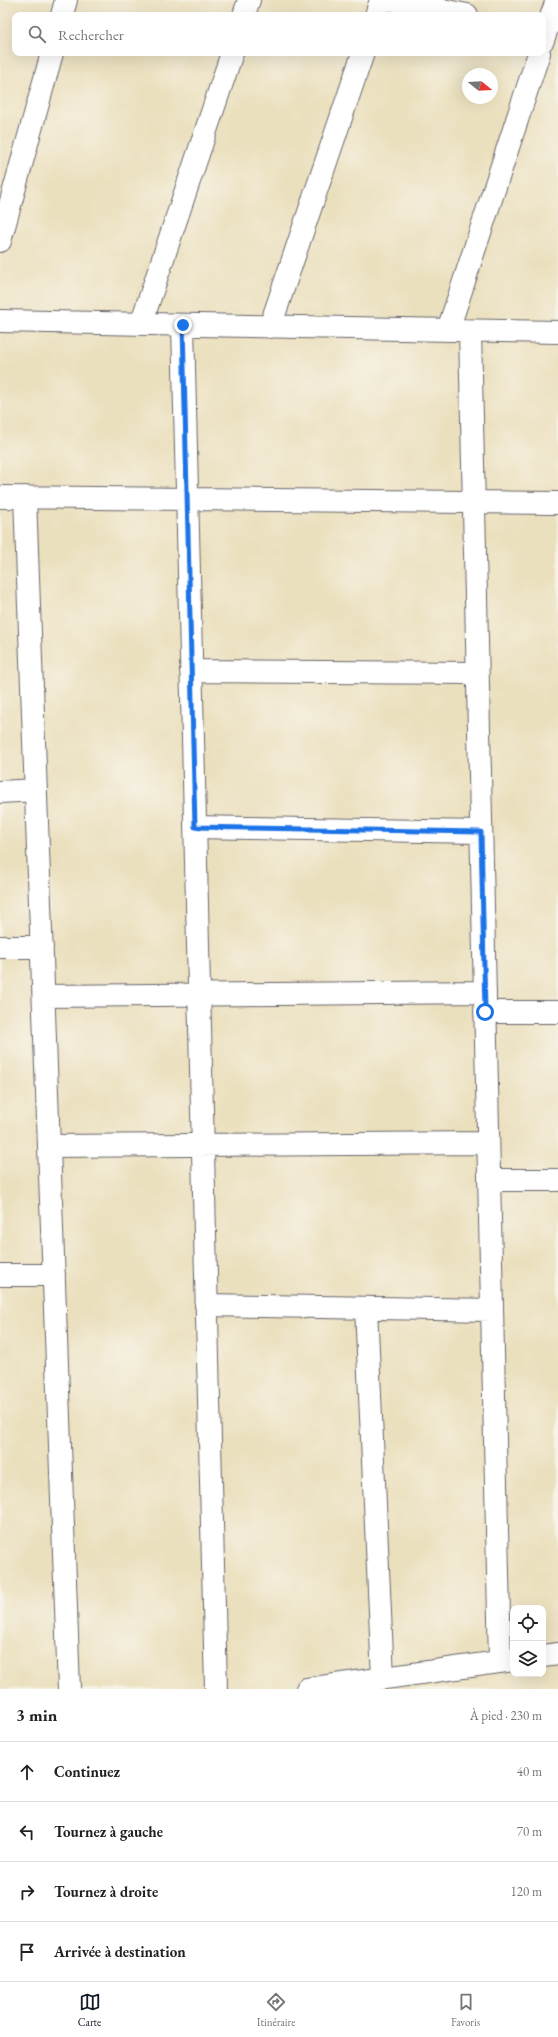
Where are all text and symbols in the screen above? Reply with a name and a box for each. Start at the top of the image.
search box [12,12,546,56]
icon: search [26,23,48,45]
text: Rechercher [58,25,124,44]
north arrow [462,68,498,104]
route end [174,316,192,334]
route start [476,1003,494,1021]
map controls [510,1605,546,1677]
button: locate [510,1605,546,1641]
button: layers [510,1641,546,1677]
text: 3 min [16,1704,57,1726]
text: À pied · 230 m [470,1707,542,1724]
icon: ahead [16,1761,38,1783]
text: Continuez [54,1762,120,1781]
text: 40 m [517,1763,542,1780]
icon: left [16,1821,38,1843]
text: Tournez à gauche [54,1822,163,1841]
text: 70 m [517,1823,542,1840]
icon: right [16,1881,38,1903]
text: Tournez à droite [54,1882,158,1901]
text: 120 m [511,1883,542,1900]
icon: arrive [16,1941,38,1963]
text: Arrivée à destination [54,1942,186,1961]
tab: Carte [78,1991,101,2029]
tab: Itinéraire [257,1991,295,2029]
tab: Favoris [451,1991,480,2029]

